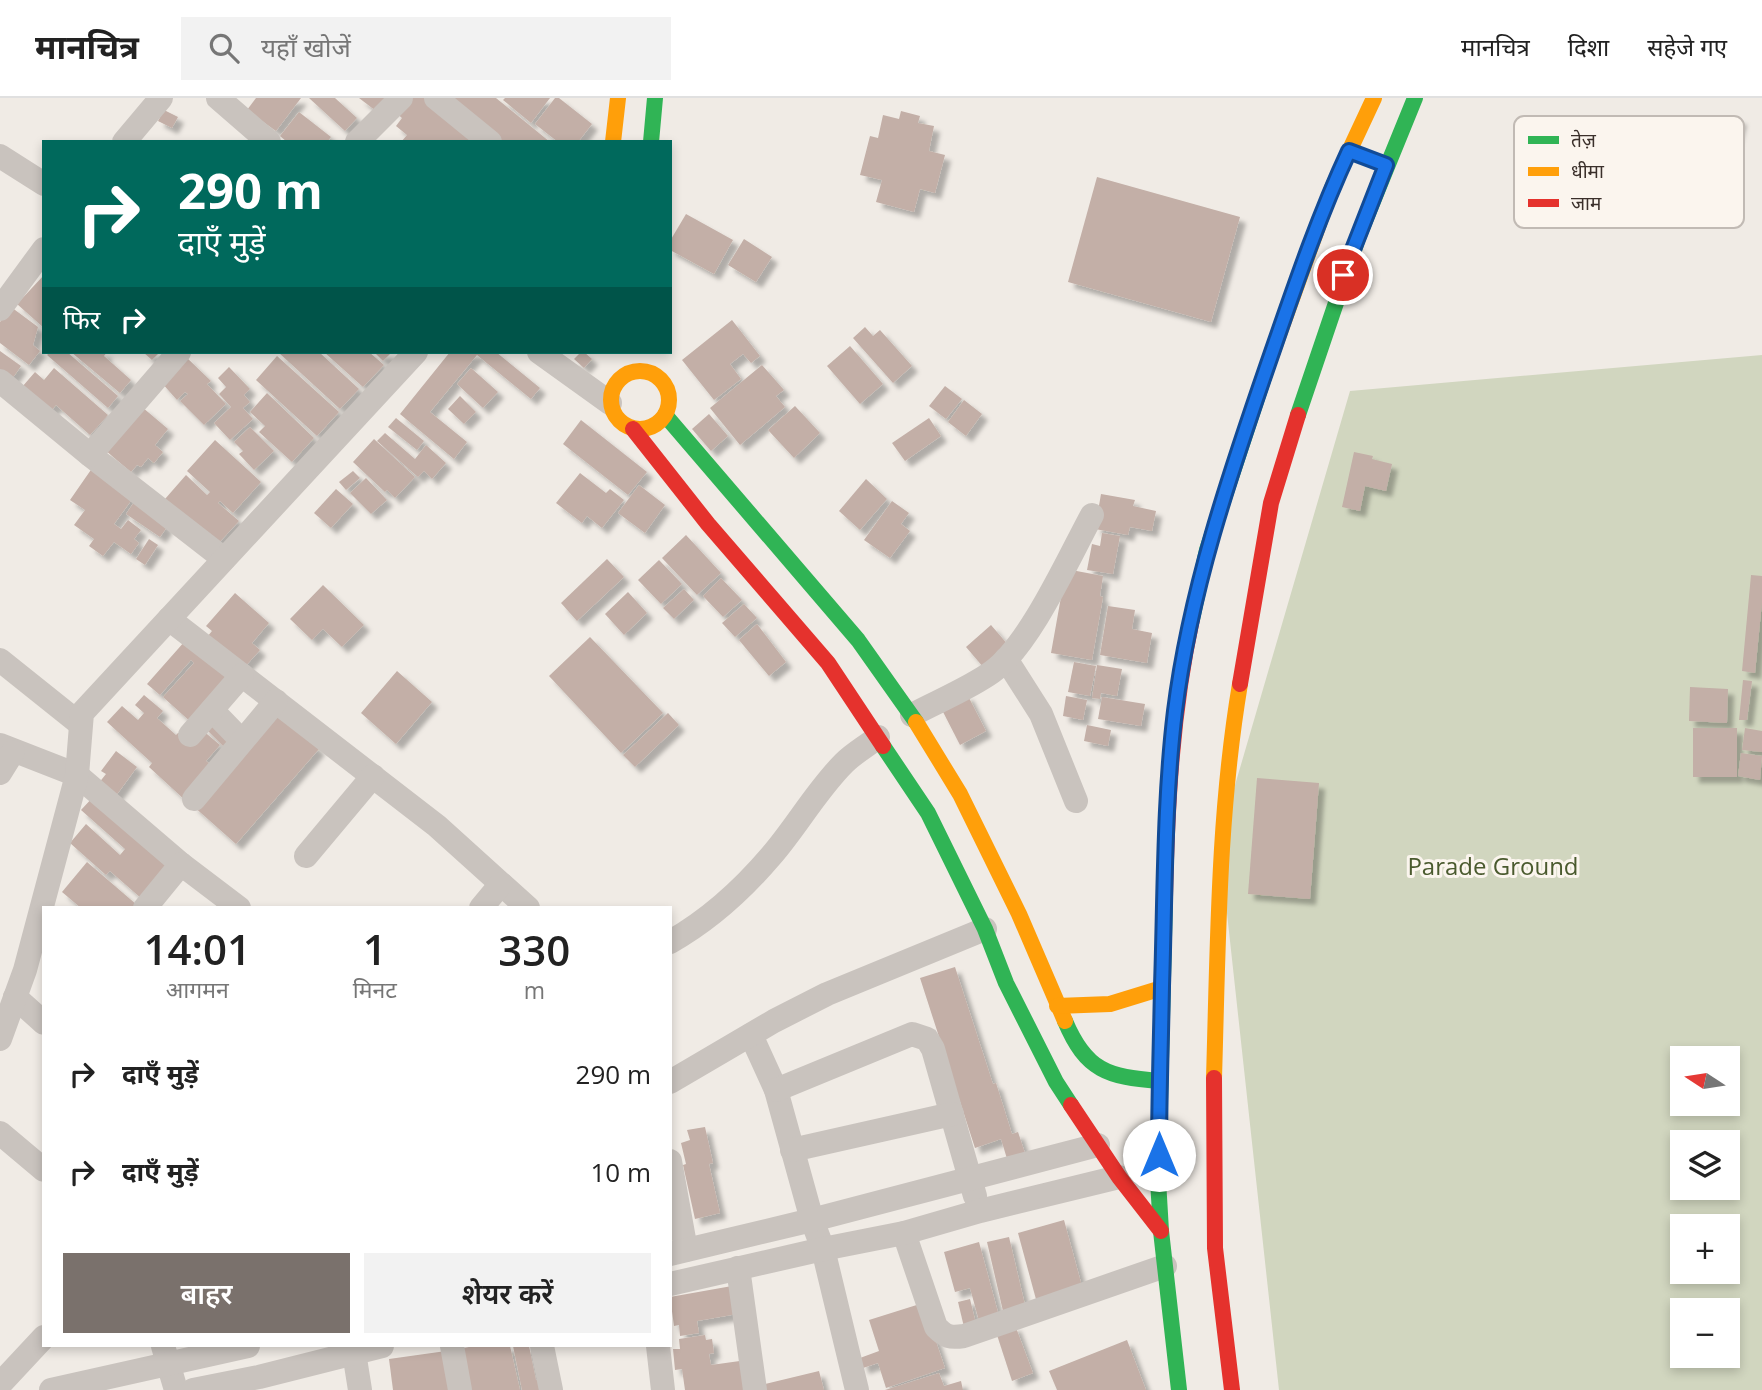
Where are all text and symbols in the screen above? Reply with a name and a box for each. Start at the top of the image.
search box [181,17,671,80]
text: मानचित्र [35,24,139,69]
icon: search [205,29,243,67]
text: यहाँ खोजें [261,29,351,65]
text: मानचित्र [1461,30,1530,63]
text: दिशा [1568,30,1609,63]
text: सहेजे गए [1647,30,1727,63]
legend [1514,116,1744,228]
text: तेज़ [1571,127,1597,153]
text: 290 m [178,157,323,223]
text: धीमा [1571,158,1605,184]
icon: right [63,168,154,259]
text: जाम [1571,190,1602,216]
text: दाएँ मुड़ें [178,220,266,263]
pin [1313,245,1373,305]
icon: arrive [1324,256,1362,294]
text: फिर [63,301,100,337]
icon: right [114,301,152,339]
park label: Parade Ground [1407,849,1579,882]
text: 14:01 [144,920,251,977]
text: 1 [363,920,387,977]
text: 330 [498,921,570,978]
text: आगमन [166,973,229,1005]
text: मिनट [353,973,397,1005]
text: m [524,974,545,1006]
north arrow [1670,1046,1740,1116]
map controls [1670,1046,1740,1368]
icon: right [63,1055,101,1093]
text: दाएँ मुड़ें [122,1055,199,1091]
text: 290 m [576,1056,651,1092]
position arrow [1122,1118,1196,1192]
button: layers [1670,1130,1740,1200]
icon: right [63,1153,101,1191]
text: दाएँ मुड़ें [122,1153,199,1189]
text: 10 m [590,1154,651,1190]
button: + [1670,1214,1740,1284]
button: बाहर [63,1253,350,1333]
button: शेयर करें [364,1253,651,1333]
button: − [1670,1298,1740,1368]

